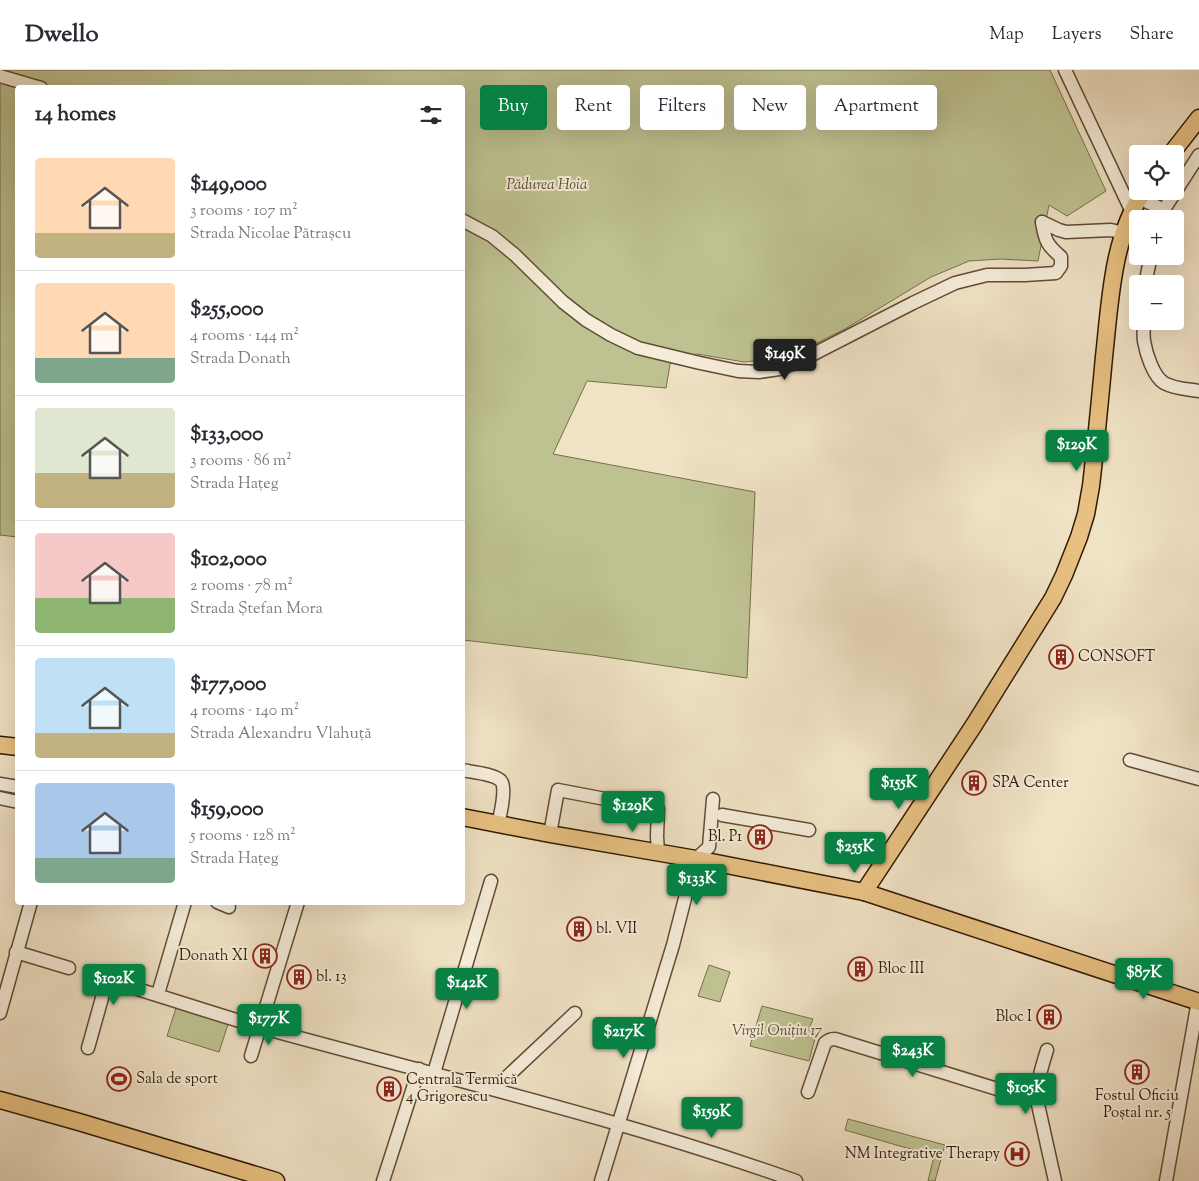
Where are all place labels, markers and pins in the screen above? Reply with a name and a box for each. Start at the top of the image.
pin: $149K [750,338,820,381]
pin: $129K [1042,430,1112,472]
building icon: CONSOFT [1048,644,1074,670]
place label: CONSOFT [1078,647,1156,668]
pin: $155K [864,768,934,810]
building icon: SPA Center [961,770,987,796]
place label: SPA Center [992,773,1069,794]
pin: $129K [598,790,668,833]
building icon: Bl. P1 [747,824,773,850]
place label: Bl. P1 [708,827,742,848]
pin: $255K [820,832,890,874]
pin: $133K [662,864,732,906]
building icon: bl. VII [566,916,592,942]
place label: bl. VII [596,919,637,940]
building icon: Donath XI [252,943,278,969]
place label: Donath XI [179,946,248,967]
building icon: Bloc III [847,956,873,982]
pin: $87K [1114,958,1174,1000]
place label: Bloc III [878,959,924,980]
pin: $102K [79,964,149,1006]
building icon: bl. 13 [286,964,312,990]
place label: bl. 13 [316,967,346,988]
pin: $142K [432,968,502,1010]
pin: $177K [234,1004,304,1046]
building icon: Bloc I [1036,1004,1062,1030]
place label: Bloc I [995,1007,1032,1028]
pin: $217K [589,1016,659,1059]
pin: $243K [878,1036,948,1078]
building icon: Fostul Oficiu Poștal nr. 5 [1124,1059,1150,1085]
sports icon: Sala de sport [106,1066,132,1092]
place label: Sala de sport [136,1069,218,1090]
place label: Centrala Termică 4 Grigorescu [406,1070,518,1108]
pin: $105K [991,1072,1061,1115]
building icon: Centrala Termică 4 Grigorescu [376,1076,402,1102]
place label: Fostul Oficiu Poștal nr. 5 [1095,1086,1179,1124]
pin: $159K [677,1096,747,1139]
hospital icon: NM Integrative Therapy [1004,1141,1030,1167]
place label: NM Integrative Therapy [845,1144,1001,1165]

